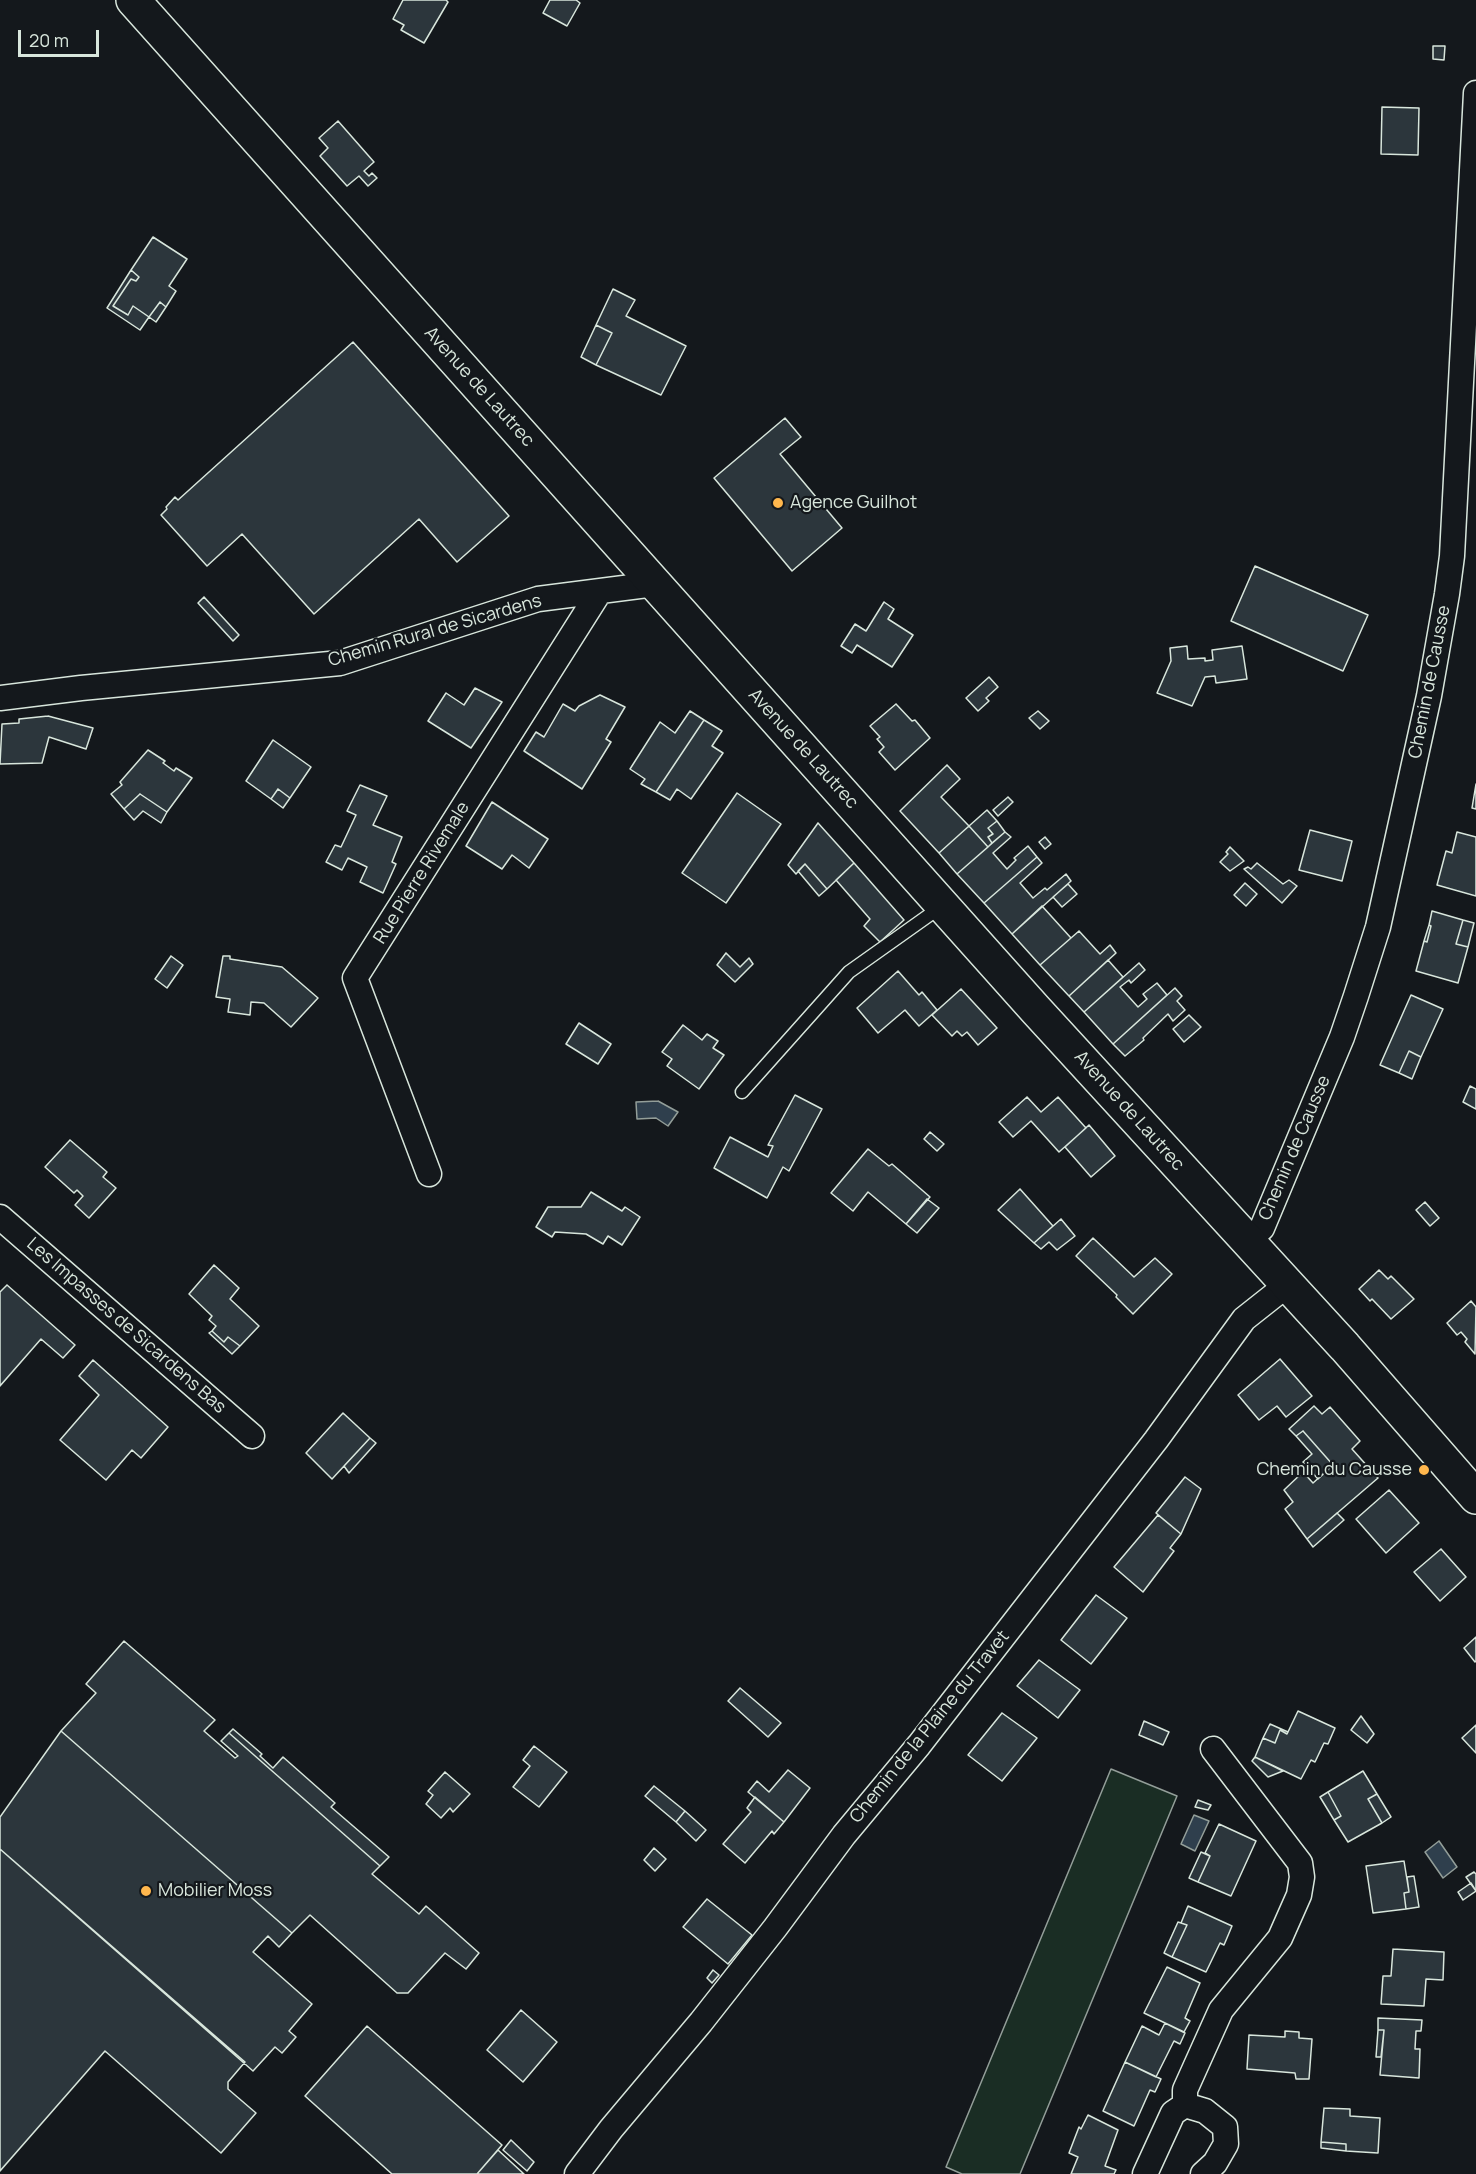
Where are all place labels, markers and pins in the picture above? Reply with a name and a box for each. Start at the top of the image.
place label: Agence Guilhot [790,492,917,514]
marker: Agence Guilhot [771,496,785,510]
place label: Chemin du Causse [1256,1459,1412,1481]
marker: Chemin du Causse [1417,1463,1431,1477]
place label: Mobilier Moss [158,1880,272,1902]
marker: Mobilier Moss [139,1884,153,1898]

